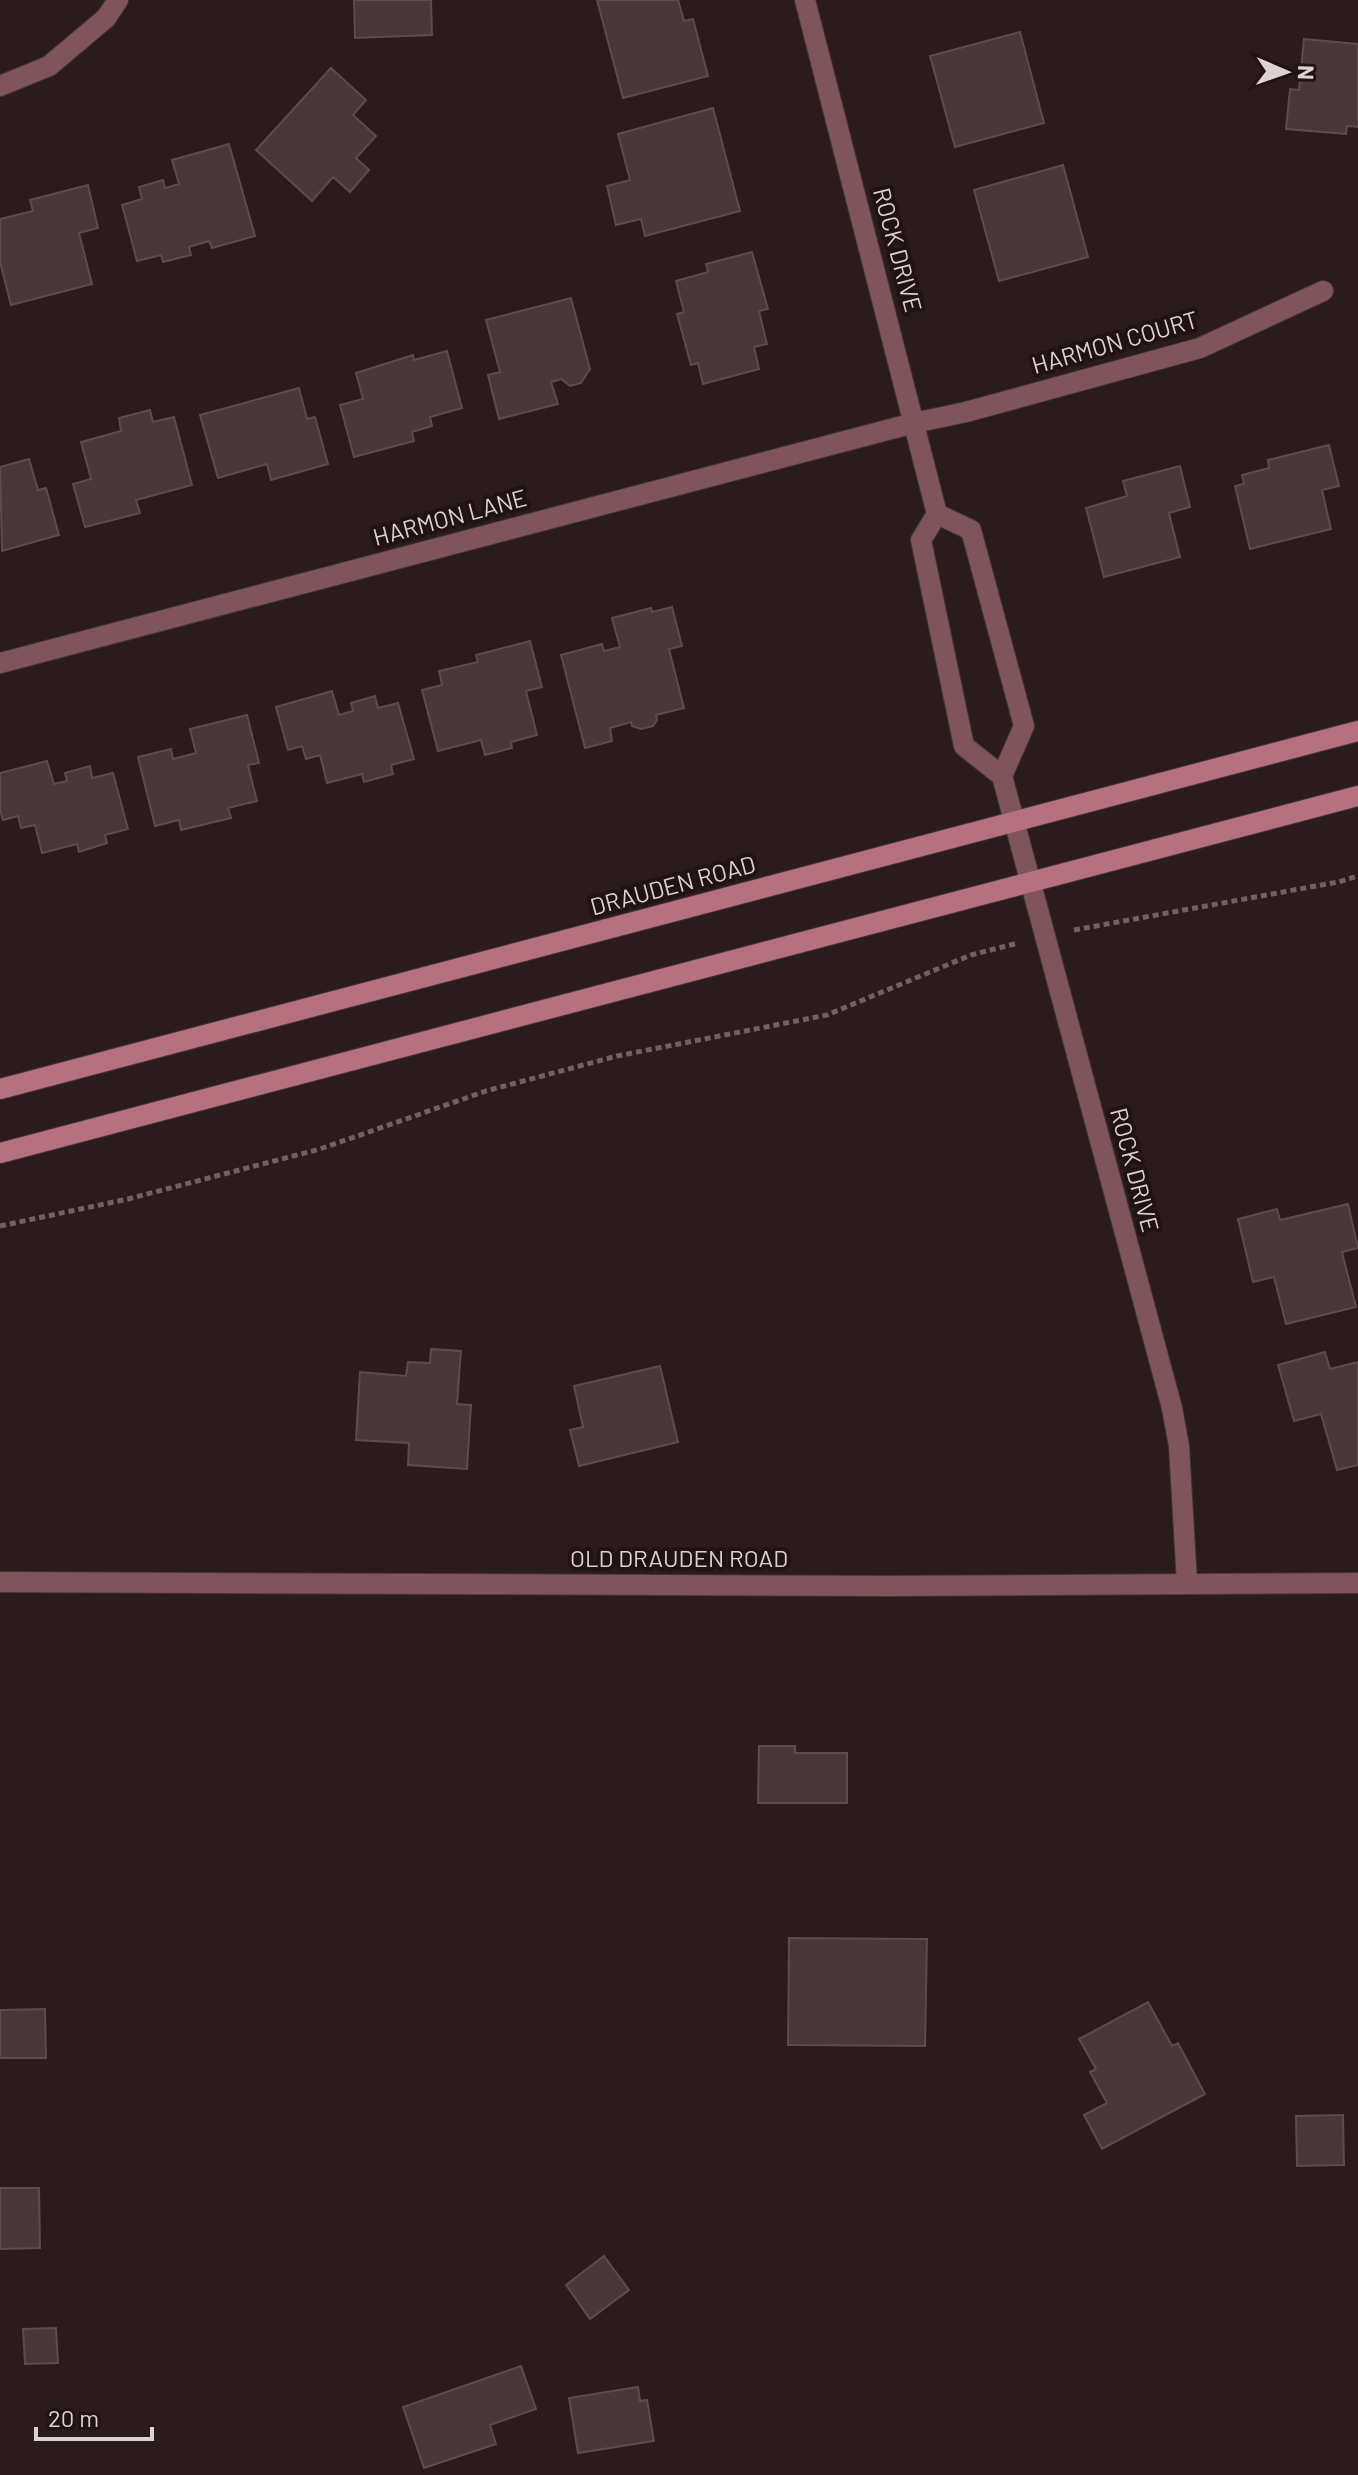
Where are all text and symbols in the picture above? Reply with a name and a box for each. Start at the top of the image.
north arrow [1246,32,1326,112]
text: N [1294,65,1320,81]
street label: ROCK DRIVE [868,184,929,315]
street label: HARMON COURT [1028,304,1201,379]
street label: HARMON LANE [370,482,530,551]
street label: DRAUDEN ROAD [587,849,758,921]
street label: ROCK DRIVE [1105,1104,1166,1235]
street label: OLD DRAUDEN ROAD [570,1543,788,1572]
scale bar [36,2391,152,2441]
text: 20 m [48,2403,99,2432]

